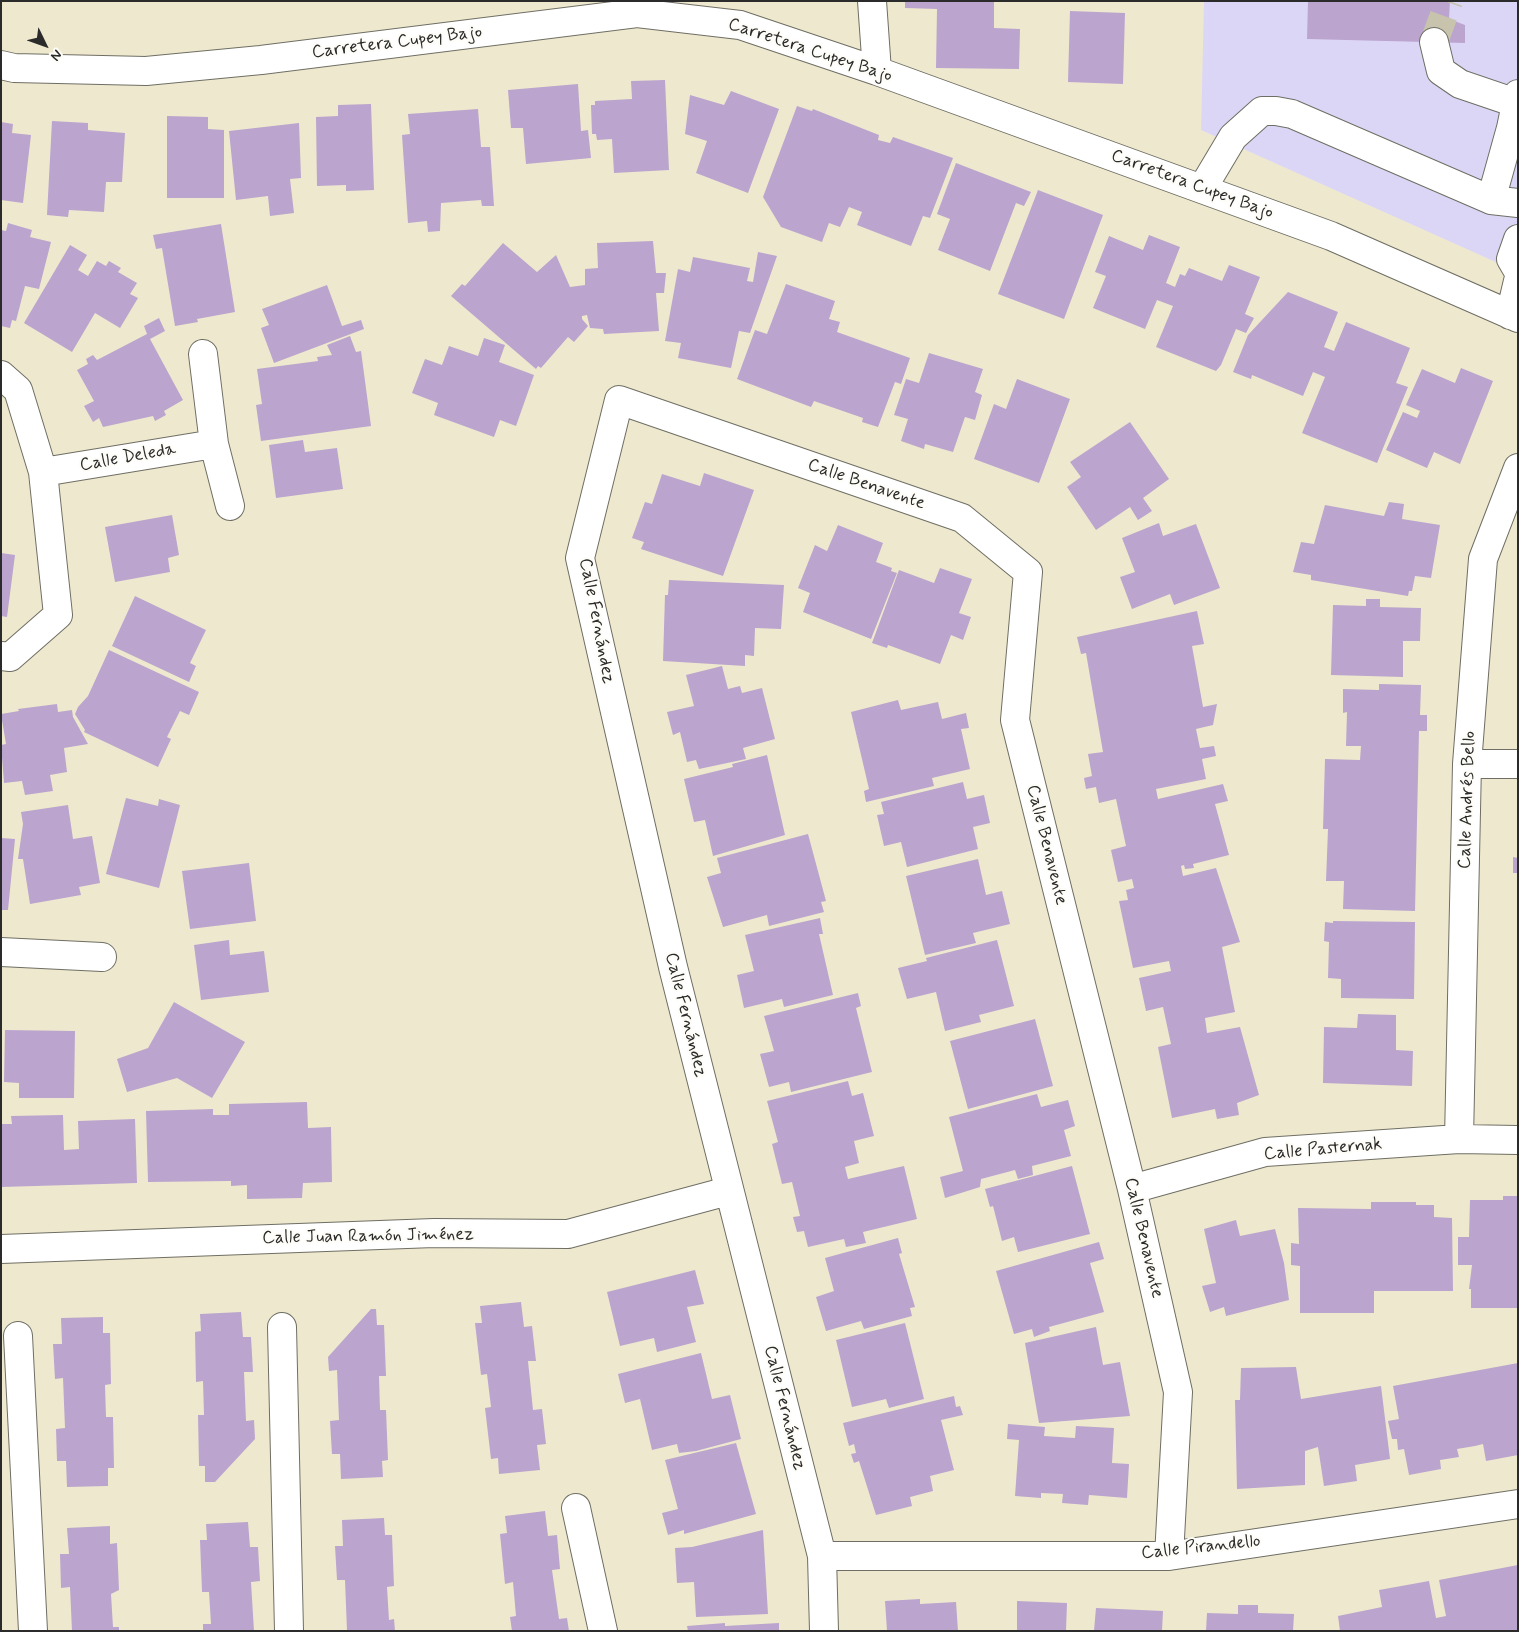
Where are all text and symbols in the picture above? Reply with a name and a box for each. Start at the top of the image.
street label: Carretera Cupey Bajo [725,14,895,88]
north arrow [20,20,70,70]
street label: Carretera Cupey Bajo [311,22,483,64]
text: N [46,46,66,65]
street label: Carretera Cupey Bajo [1108,146,1276,224]
street label: Calle Deleda [78,439,178,477]
street label: Calle Benavente [804,455,928,515]
street label: Calle Fernández [573,556,619,686]
street label: Calle Andrés Bello [1455,731,1481,869]
street label: Calle Benavente [1021,783,1071,907]
street label: Calle Fernández [659,951,711,1079]
street label: Calle Pasternak [1263,1134,1383,1166]
street label: Calle Benavente [1119,1176,1167,1300]
street label: Calle Juan Ramón Jiménez [262,1224,474,1250]
street label: Calle Fernández [758,1344,810,1472]
street label: Calle Pirandello [1140,1531,1262,1565]

